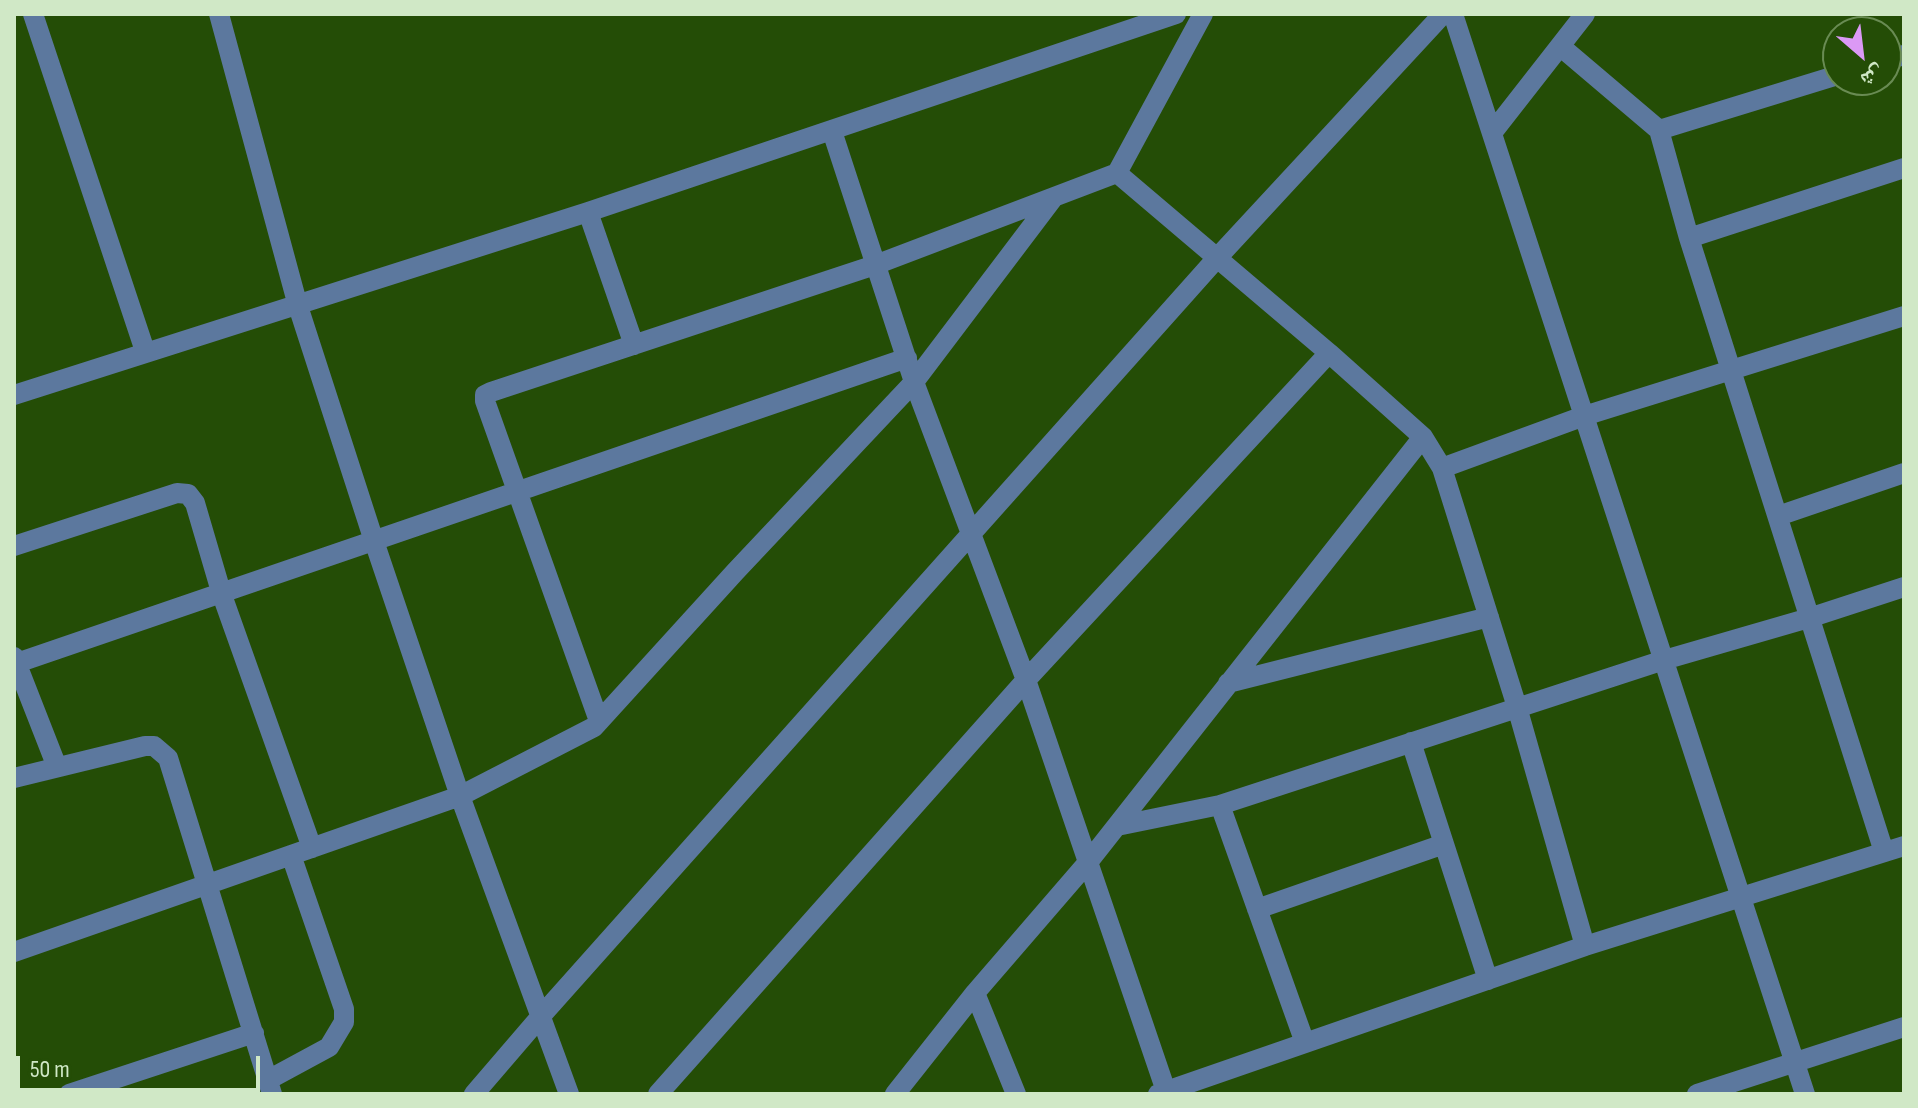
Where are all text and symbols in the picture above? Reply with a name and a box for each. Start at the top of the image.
north arrow [1822,16,1902,96]
text: ش [1856,58,1889,93]
scale bar [20,1040,264,1090]
text: 50 m [30,1055,70,1084]

